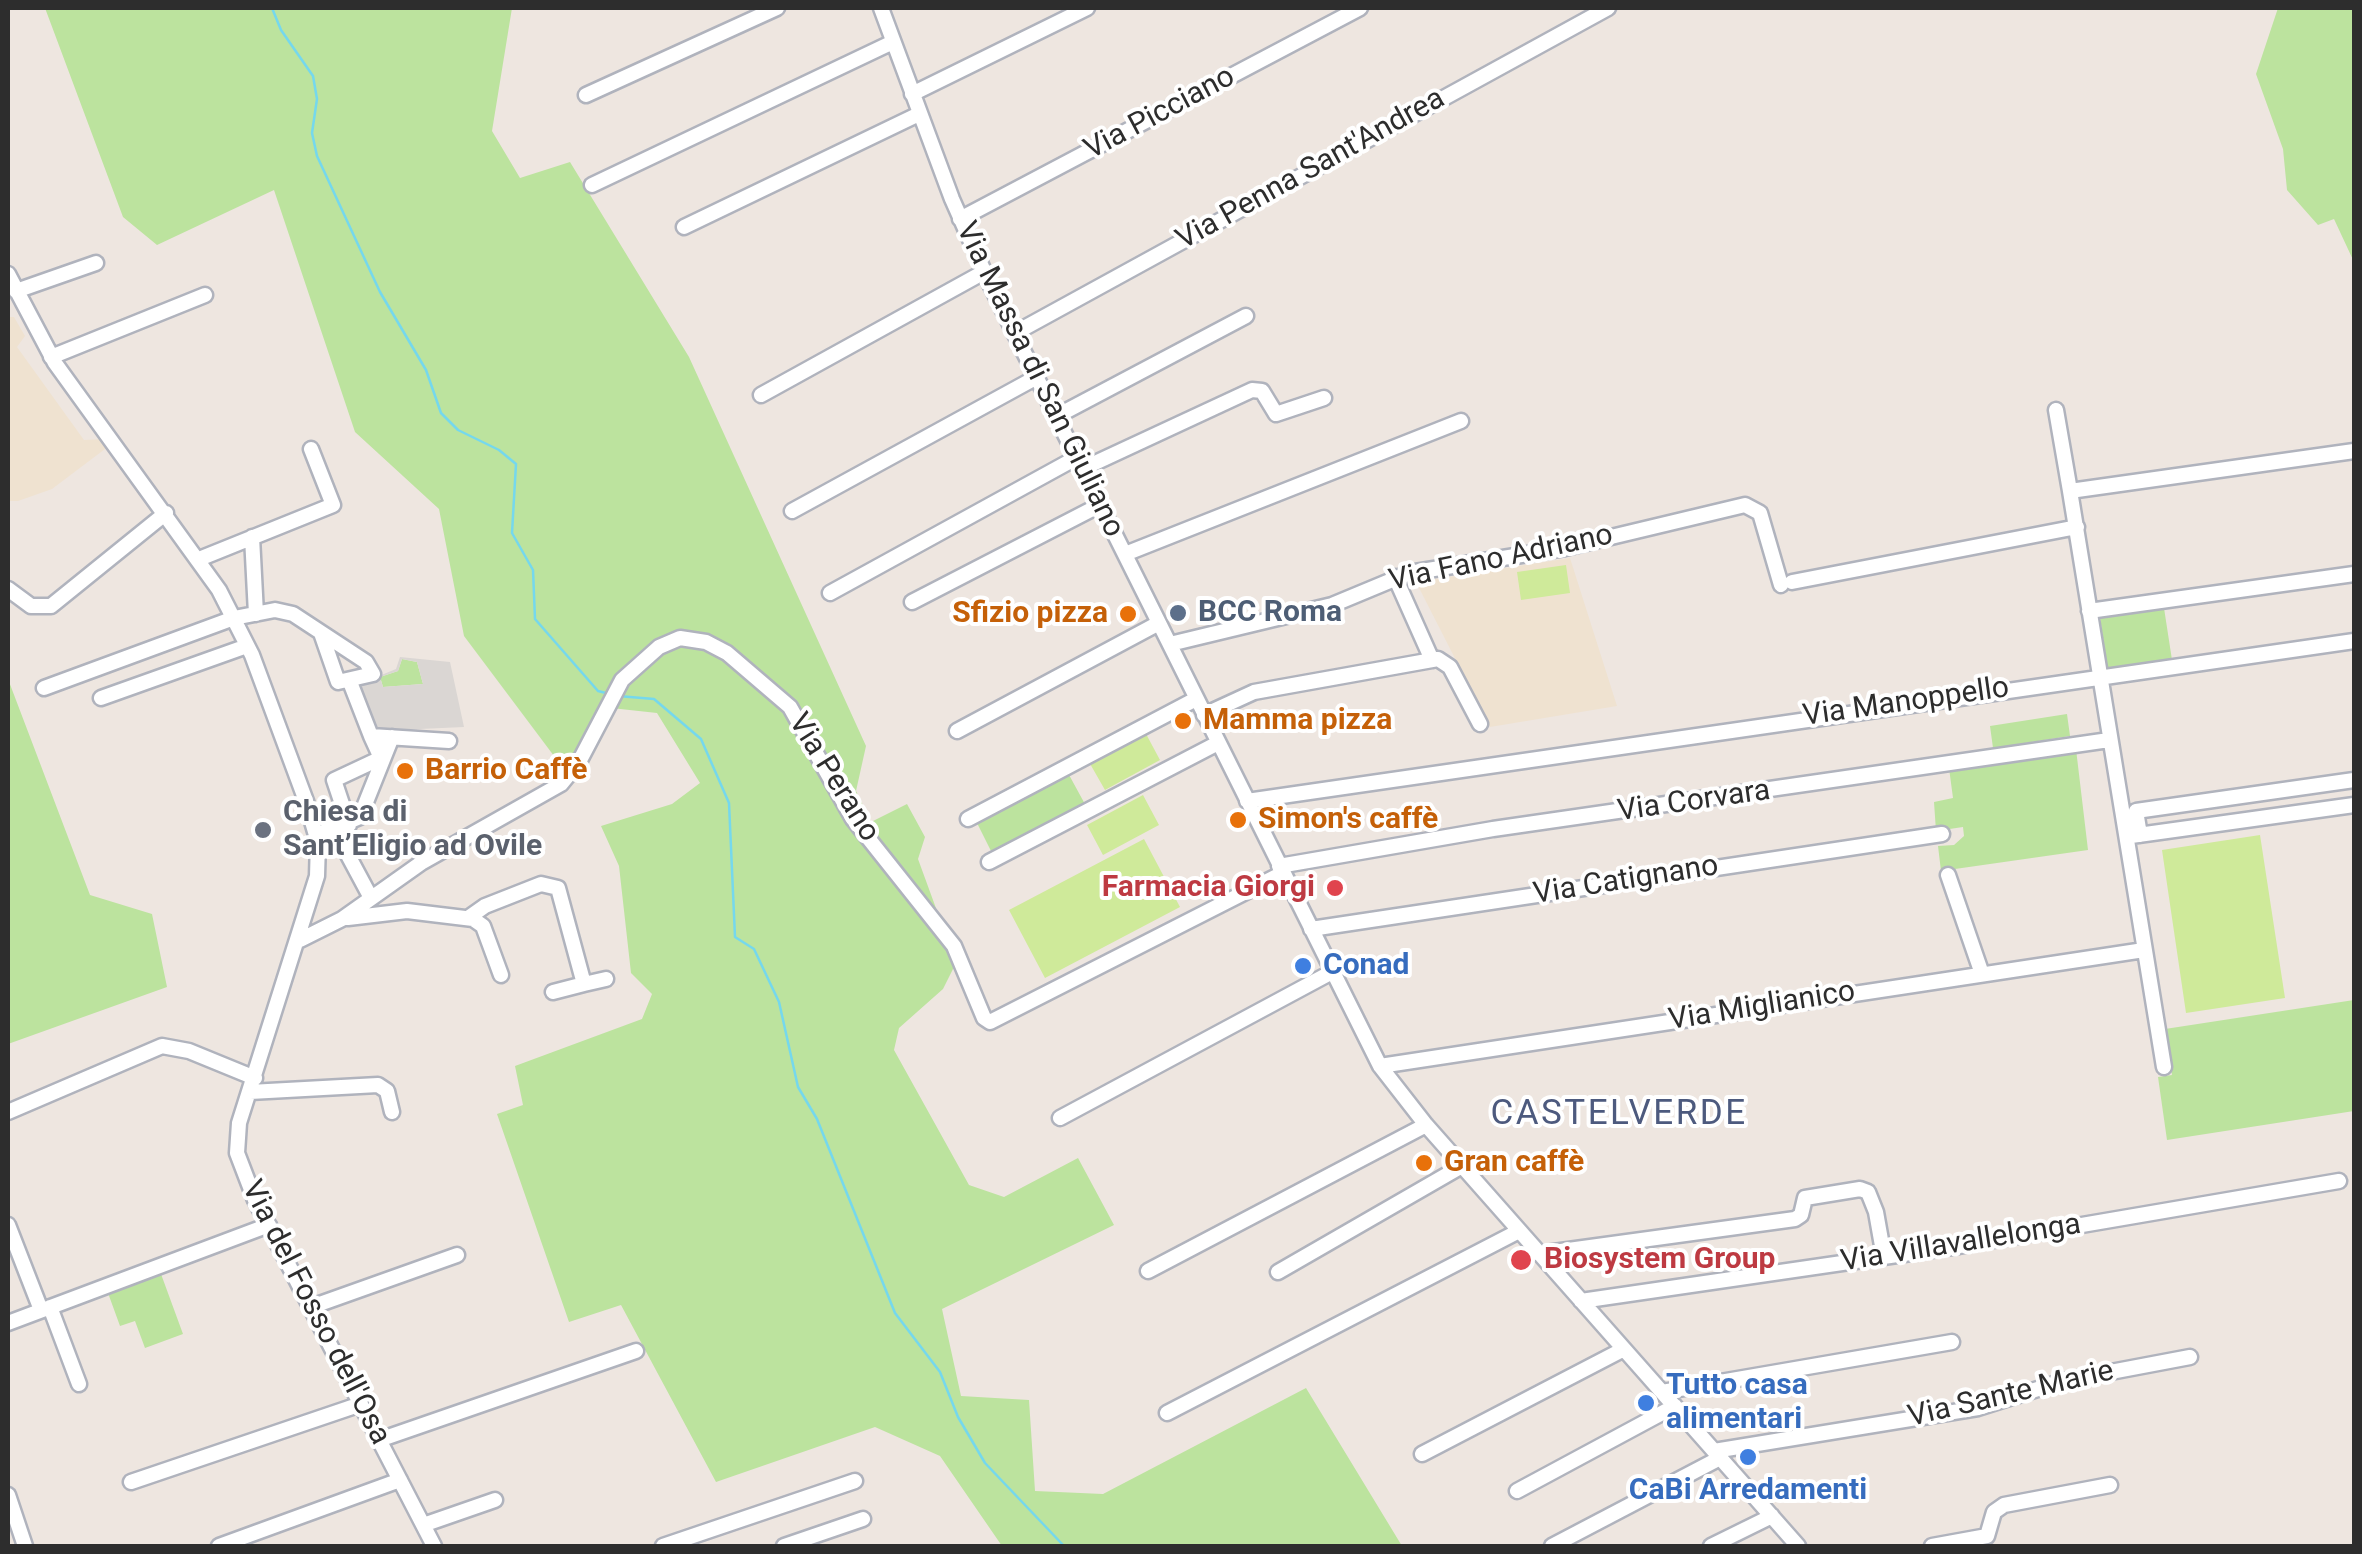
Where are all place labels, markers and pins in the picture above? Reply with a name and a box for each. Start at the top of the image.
place label: BCC Roma [1198,595,1342,631]
place label: Sfizio pizza [952,596,1108,632]
marker: BCC Roma [1167,602,1189,624]
marker: Sfizio pizza [1117,603,1139,625]
place label: Mamma pizza [1203,703,1392,739]
marker: Mamma pizza [1172,710,1194,732]
place label: Barrio Caffè [425,753,588,789]
marker: Barrio Caffè [394,760,416,782]
place label: Chiesa di Sant’Eligio ad Ovile [283,795,542,866]
place label: Simon's caffè [1258,802,1438,838]
marker: Simon's caffè [1227,809,1249,831]
marker: Chiesa di Sant’Eligio ad Ovile [252,819,274,841]
place label: Farmacia Giorgi [1102,870,1315,906]
marker: Farmacia Giorgi [1324,877,1346,899]
place label: Conad [1323,948,1409,984]
marker: Conad [1292,955,1314,977]
place label: Gran caffè [1444,1145,1584,1181]
marker: Gran caffè [1413,1152,1435,1174]
place label: Biosystem Group [1544,1242,1775,1278]
marker: Biosystem Group [1508,1247,1534,1273]
place label: Tutto casa alimentari [1666,1368,1808,1438]
marker: Tutto casa alimentari [1635,1392,1657,1414]
marker: CaBi Arredamenti [1737,1446,1759,1468]
place label: CaBi Arredamenti [1629,1473,1867,1509]

